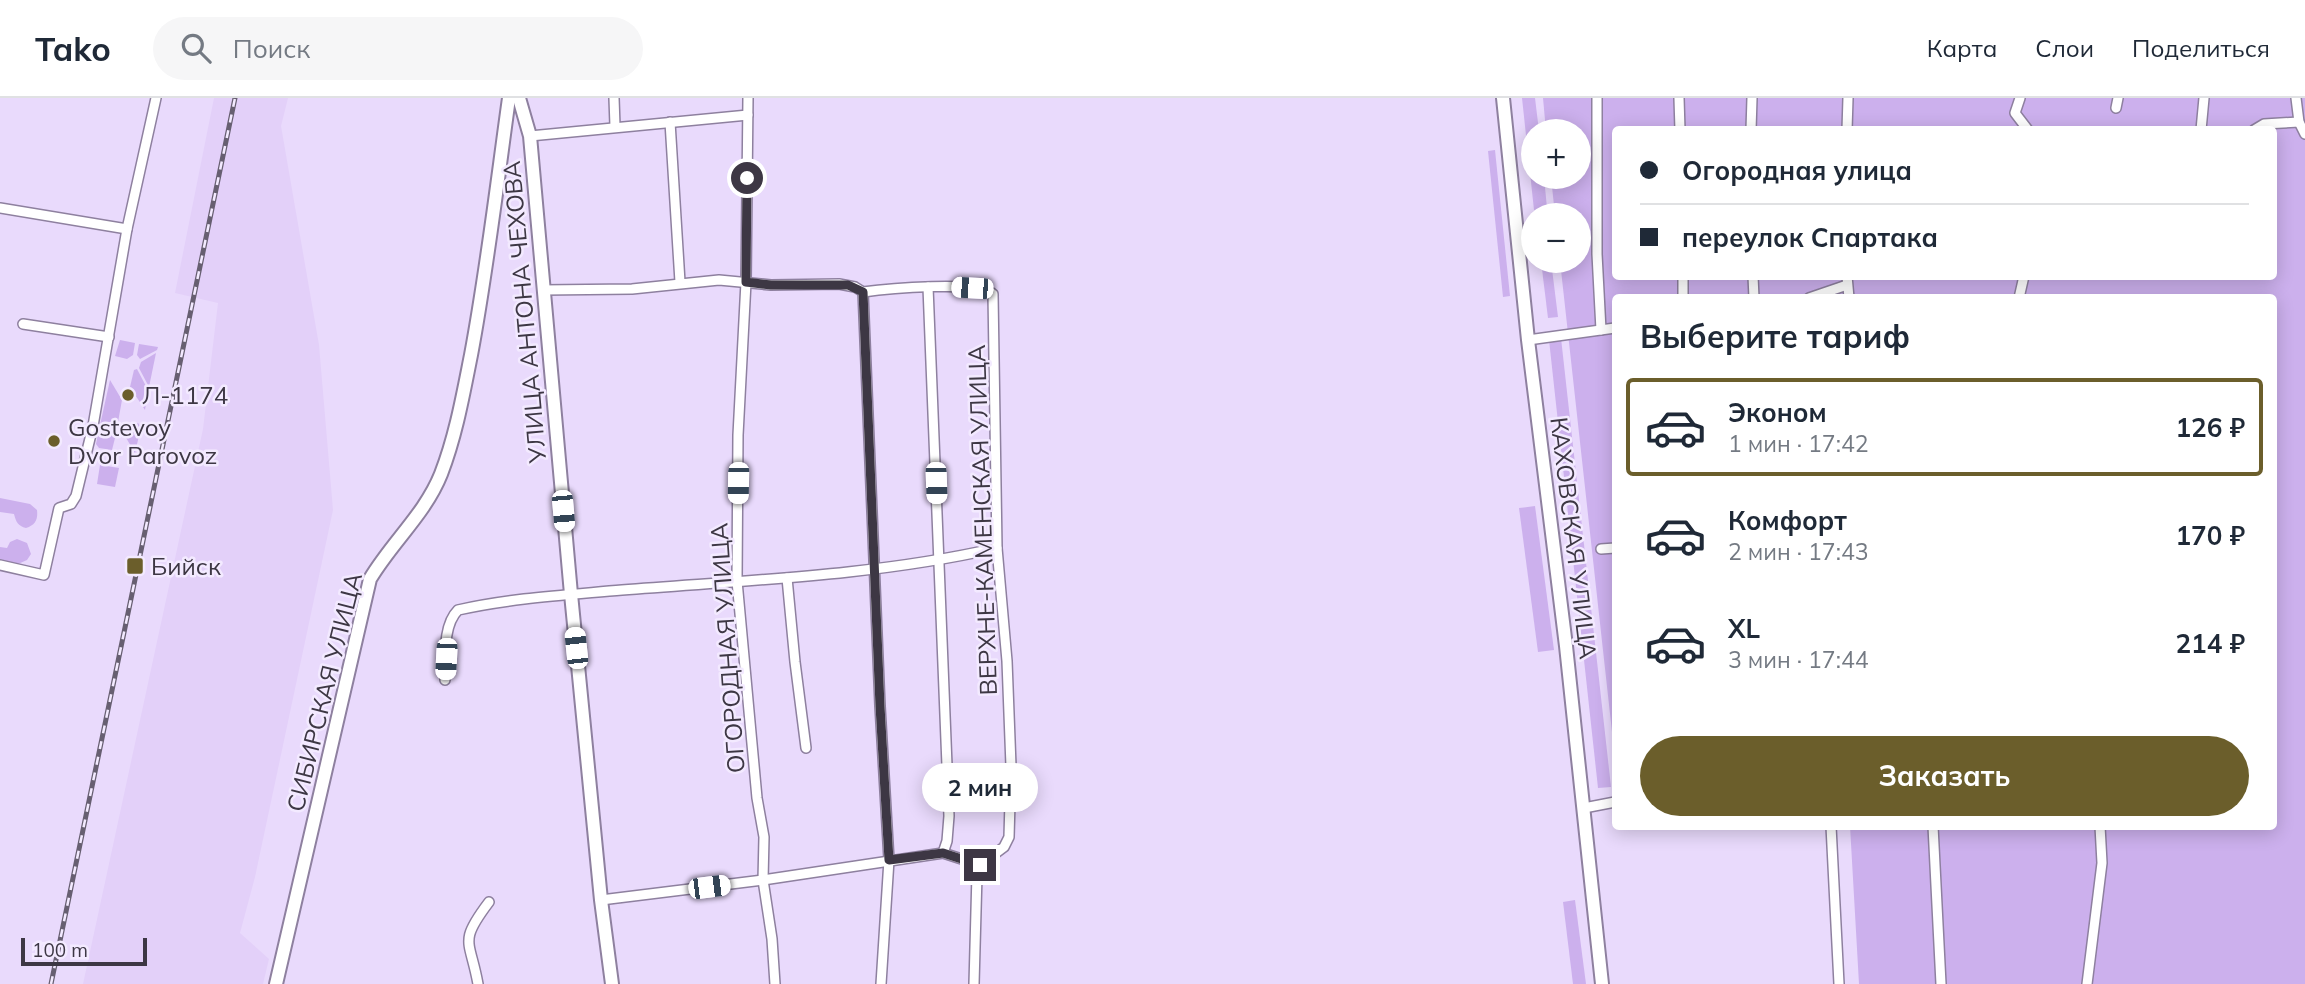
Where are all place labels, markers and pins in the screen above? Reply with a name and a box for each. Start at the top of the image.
place label: Л-1174 [142,380,228,410]
marker: Л-1174 [120,387,136,403]
place label: Gostevoy Dvor Parovoz [68,412,217,470]
marker: Gostevoy Dvor Parovoz [46,433,62,449]
place label: Бийск [151,551,221,581]
marker: Бийск [125,556,145,576]

